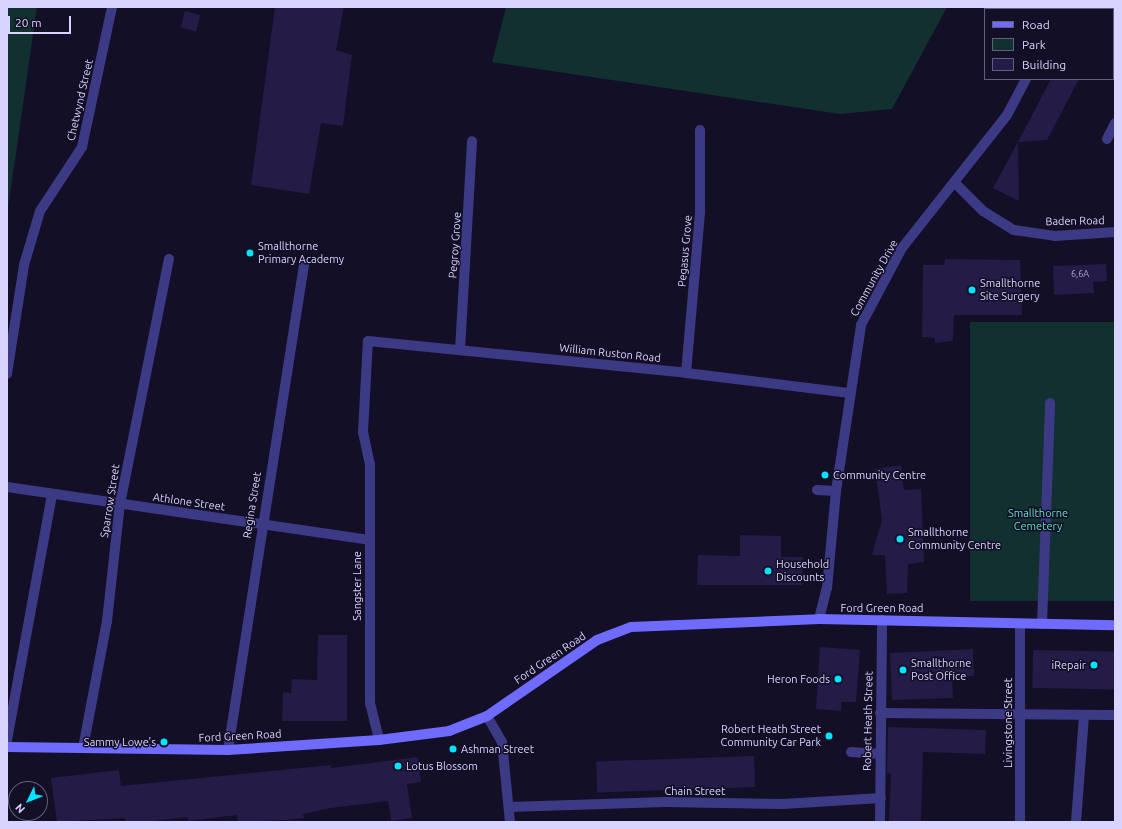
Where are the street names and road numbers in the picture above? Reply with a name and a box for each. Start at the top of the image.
street label: Chetwynd Street [64,58,96,142]
street label: Pegroy Grove [446,211,464,279]
street label: Baden Road [1045,214,1105,228]
street label: Pegasus Grove [675,215,695,287]
street label: Community Drive [847,237,901,319]
street label: William Ruston Road [559,341,661,365]
street label: Sparrow Street [98,463,122,539]
street label: Regina Street [240,471,264,539]
street label: Athlone Street [152,490,226,514]
street label: Sangster Lane [350,551,364,621]
street label: Ford Green Road [840,601,924,615]
street label: Ford Green Road [512,629,588,687]
street label: Robert Heath Street [861,671,875,771]
street label: Livingstone Street [1001,678,1015,768]
street label: Ford Green Road [198,727,282,745]
street label: Chain Street [665,784,725,798]

